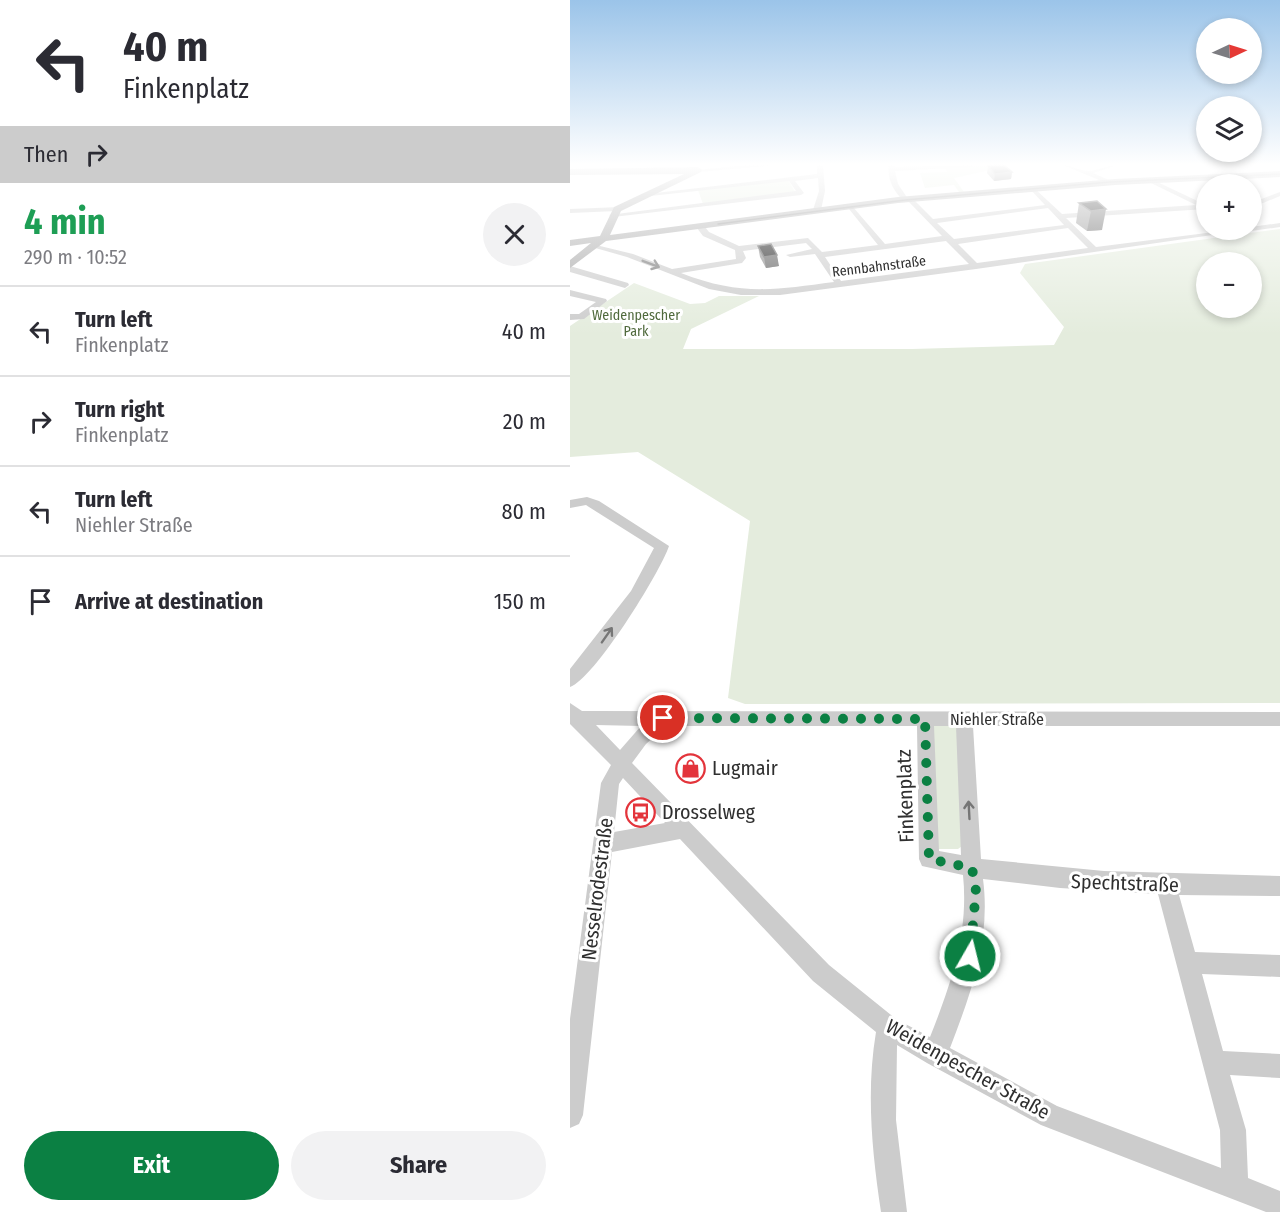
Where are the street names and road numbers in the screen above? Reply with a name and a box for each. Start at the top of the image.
street label: Rennbahnstraße [831,252,927,281]
street label: Niehler Straße [950,710,1044,729]
street label: Finkenplatz [891,749,919,843]
street label: Nesselrodestraße [576,816,618,962]
street label: Spechtstraße [1071,869,1179,897]
street label: Weidenpescher Straße [882,1014,1054,1124]

